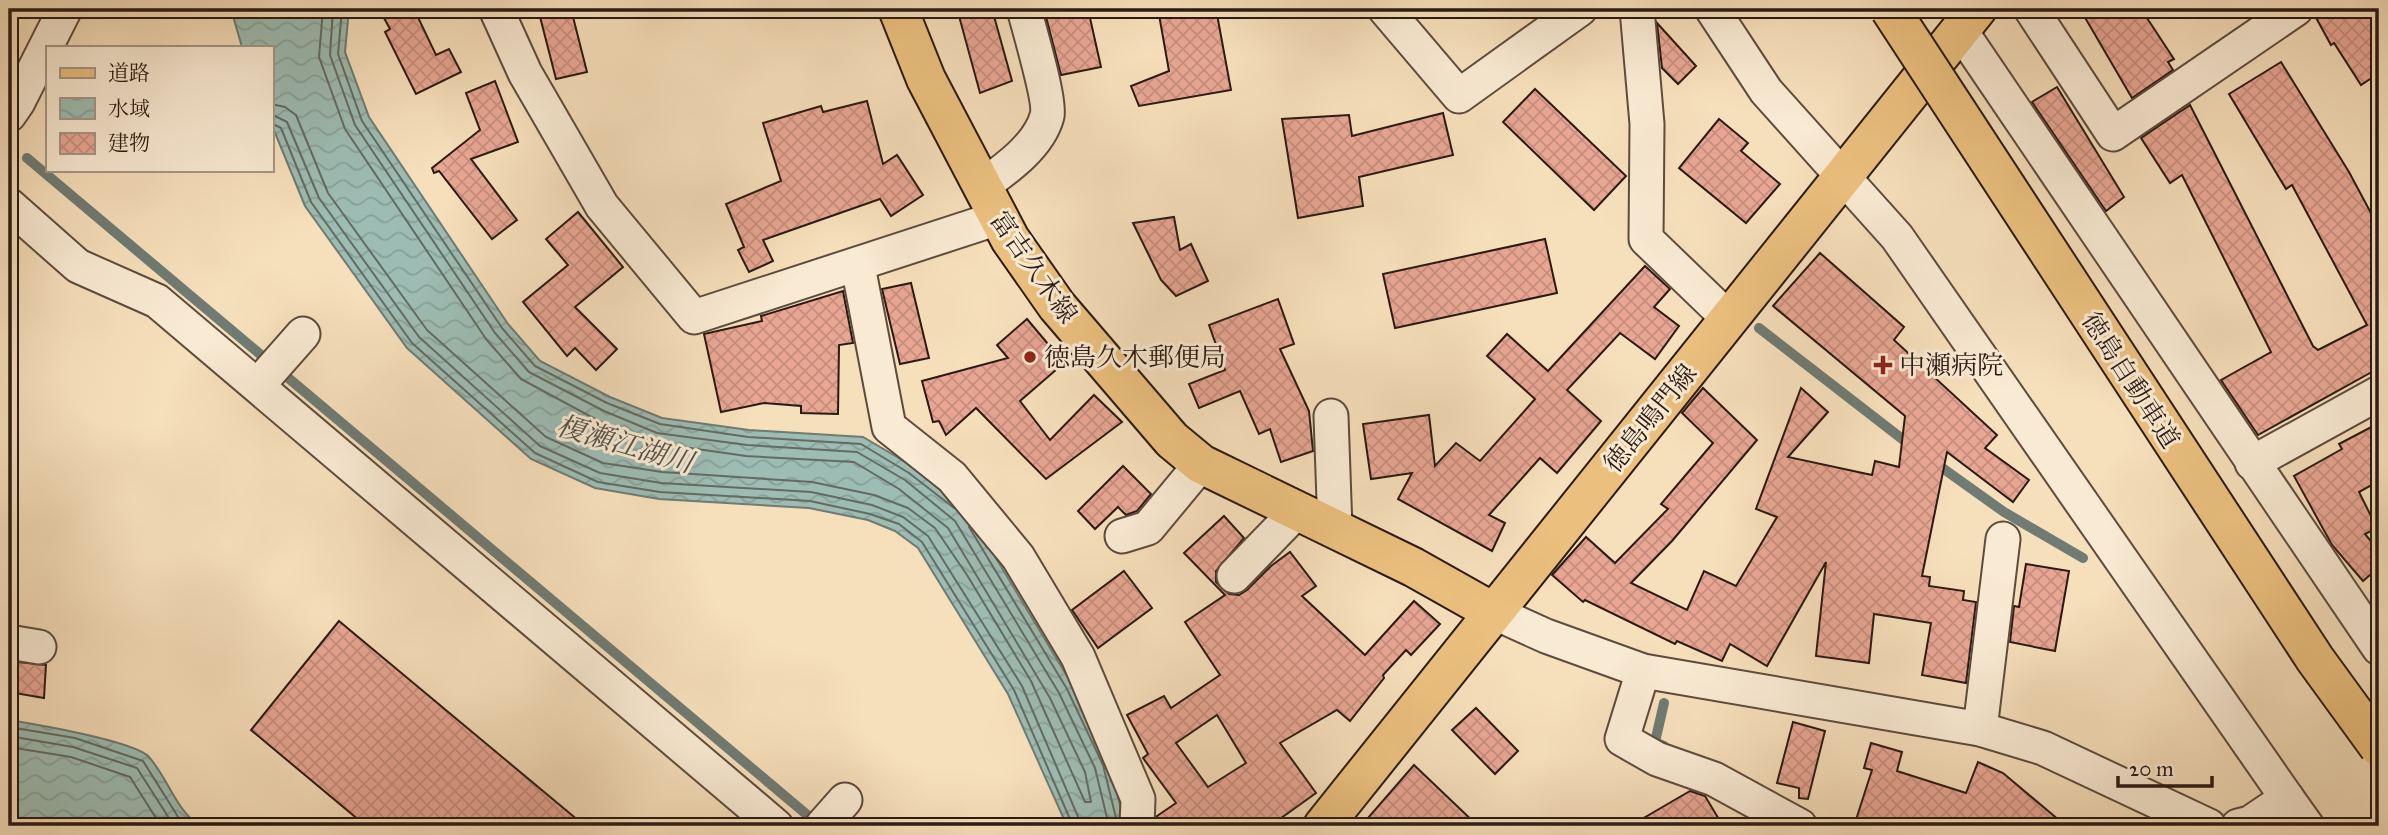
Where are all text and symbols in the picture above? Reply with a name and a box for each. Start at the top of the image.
legend [46,46,273,172]
text: 道路 [108,60,150,86]
text: 水域 [108,96,150,122]
text: 建物 [108,130,150,156]
street label: 富吉久木線 [984,205,1084,329]
street label: 徳島自動車道 [2075,306,2187,454]
place label: 徳島久木郵便局 [1044,341,1226,373]
marker: 徳島久木郵便局 [1022,349,1038,365]
place label: 中瀬病院 [1899,349,2003,381]
marker: 中瀬病院 [1873,355,1893,375]
street label: 徳島鳴門線 [1597,357,1703,479]
water label: 榎瀬江湖川 [553,408,700,481]
scale bar [2118,744,2213,788]
text: 20 m [2129,756,2174,782]

